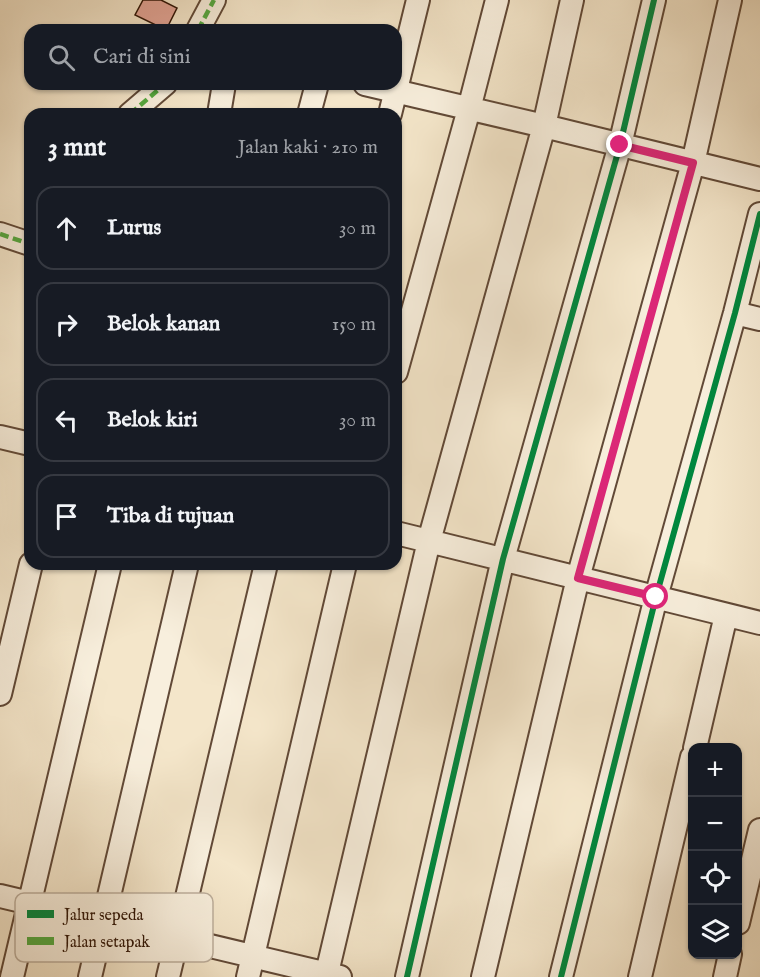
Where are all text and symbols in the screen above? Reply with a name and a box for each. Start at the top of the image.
search box [24,24,402,90]
icon: search [45,41,78,74]
text: Cari di sini [93,43,191,71]
text: 3 mnt [48,131,106,164]
route end [606,131,632,157]
text: Jalan kaki · 210 m [238,135,378,160]
icon: ahead [50,212,83,245]
text: Lurus [107,214,161,242]
text: 30 m [339,216,376,241]
icon: right [50,308,83,341]
text: Belok kanan [107,310,220,338]
text: 150 m [332,312,376,337]
icon: left [50,404,83,437]
text: Belok kiri [107,406,198,434]
text: 30 m [339,408,376,433]
icon: arrive [50,500,83,533]
text: Tiba di tujuan [107,502,234,530]
route start [642,583,668,609]
map controls [688,743,742,959]
button: + [688,743,742,797]
button: − [688,797,742,851]
button: locate [688,851,742,905]
legend [15,893,213,962]
button: layers [688,905,742,959]
text: Jalur sepeda [62,906,144,926]
text: Jalan setapak [62,933,150,953]

